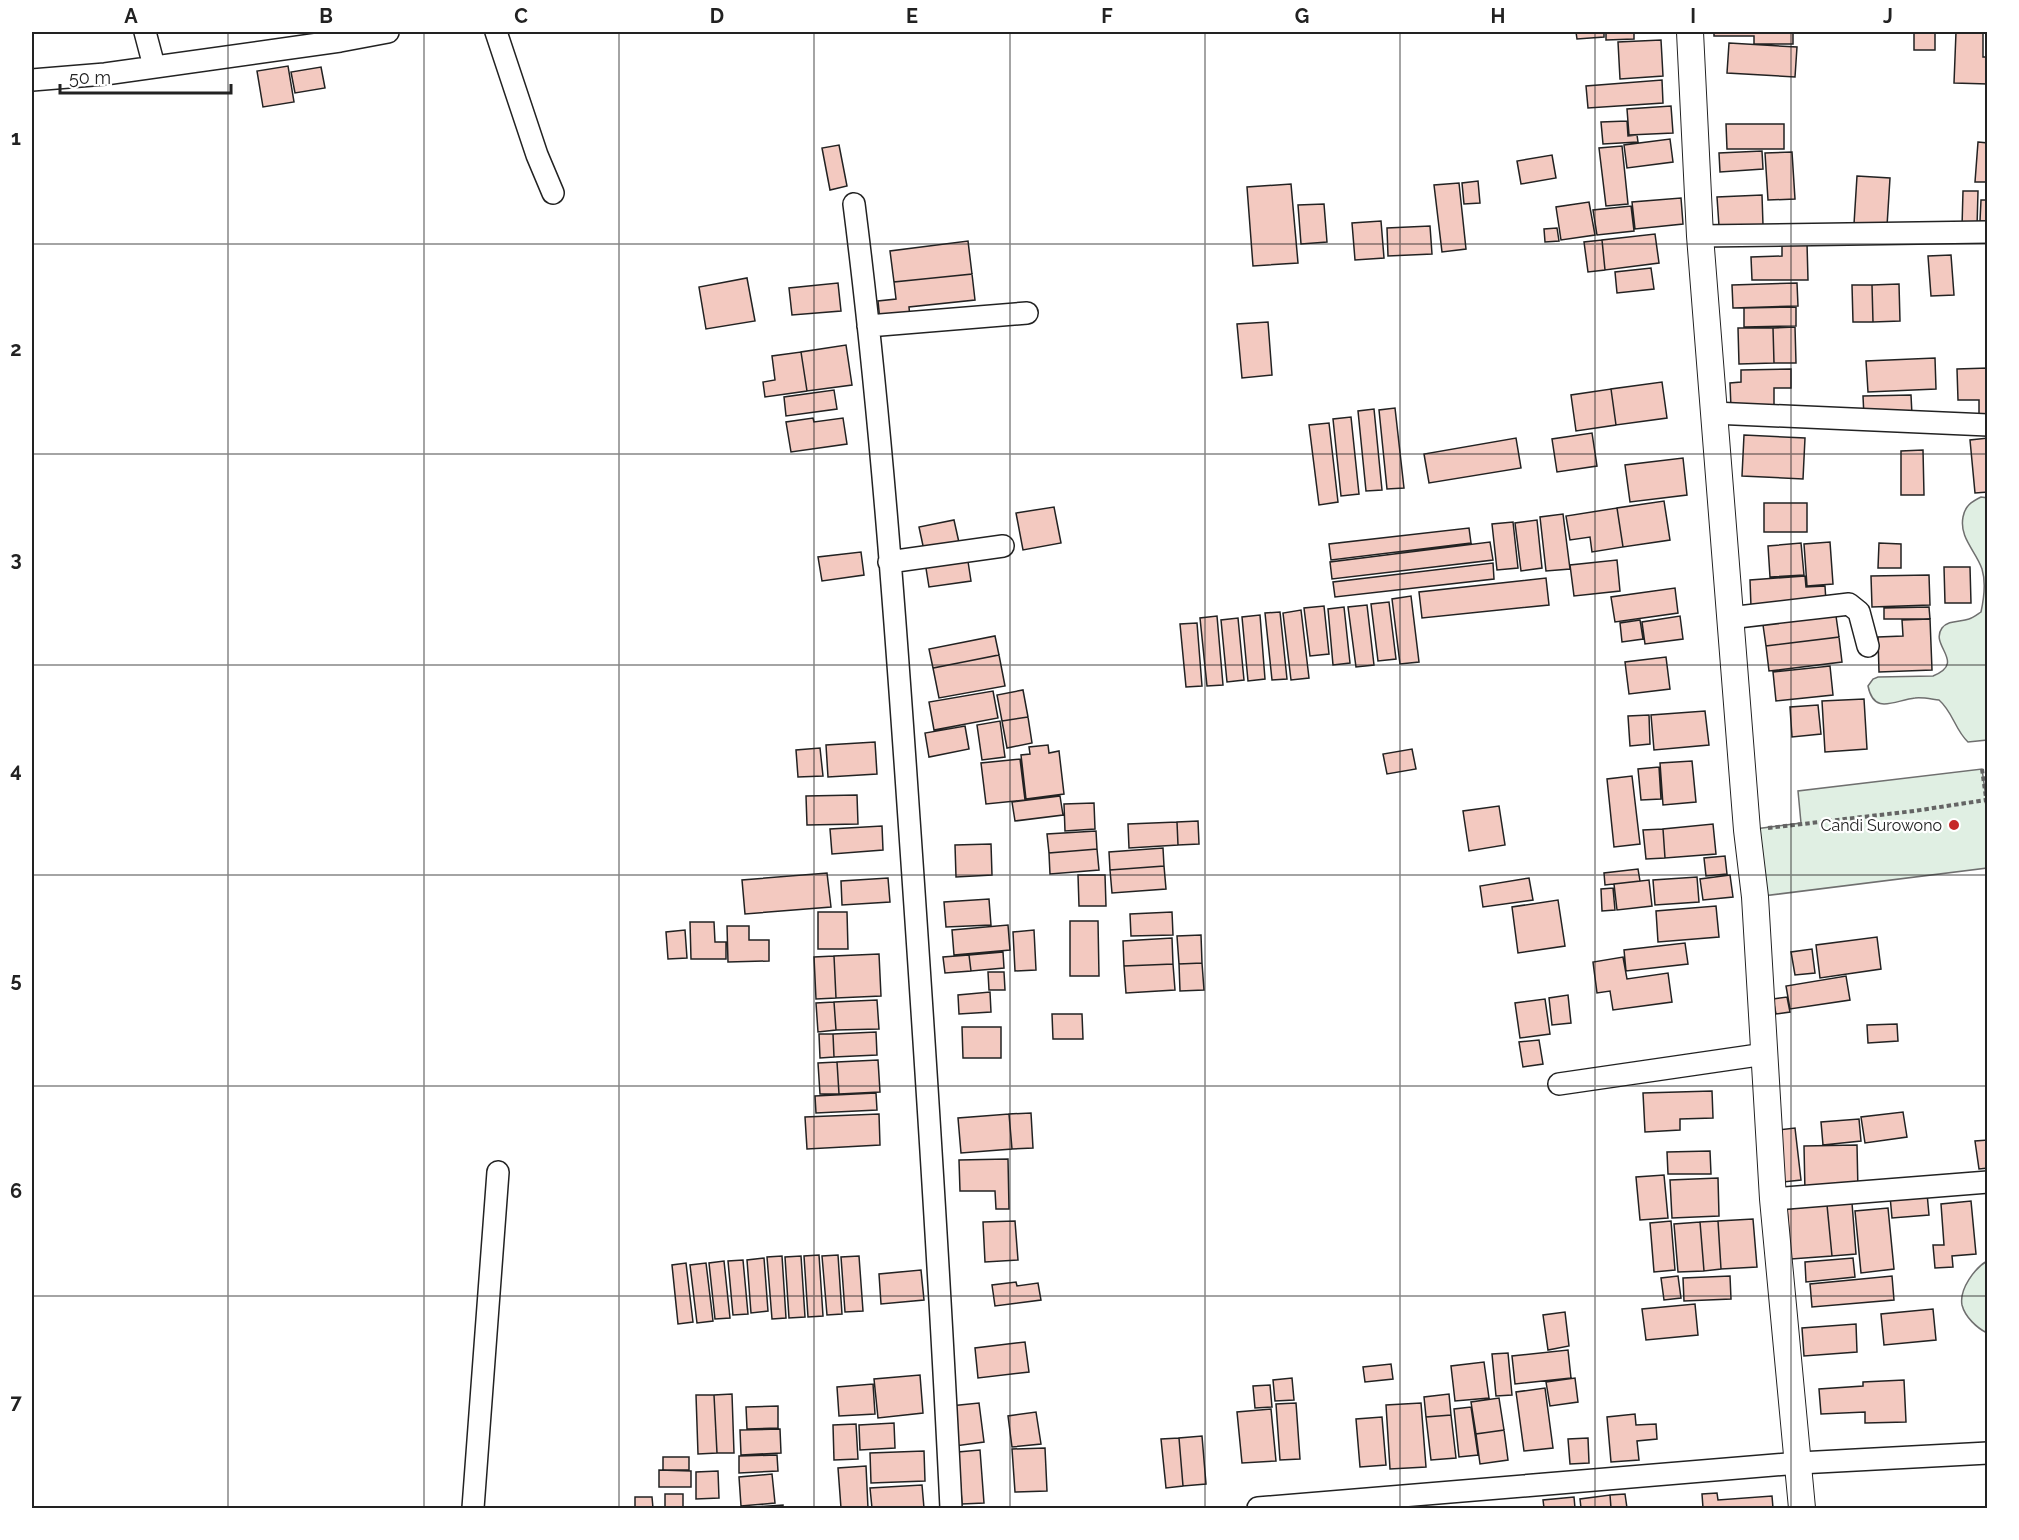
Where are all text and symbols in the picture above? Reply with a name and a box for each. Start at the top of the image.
text: A [124,4,138,28]
text: B [319,4,333,28]
text: C [514,4,528,28]
text: D [710,4,724,28]
text: E [906,4,918,28]
text: F [1101,4,1113,28]
text: G [1295,4,1309,28]
text: H [1491,4,1505,28]
text: I [1690,4,1696,28]
text: J [1883,4,1893,28]
scale bar [60,57,231,95]
text: 50 m [69,67,111,88]
text: 1 [11,126,21,150]
text: 2 [10,337,22,361]
text: 3 [10,547,22,571]
text: 4 [10,758,22,782]
place label: Candi Surowono [1821,816,1942,835]
marker: Candi Surowono [1947,818,1961,832]
text: 5 [10,968,22,992]
text: 6 [10,1179,22,1203]
text: 7 [10,1390,22,1414]

